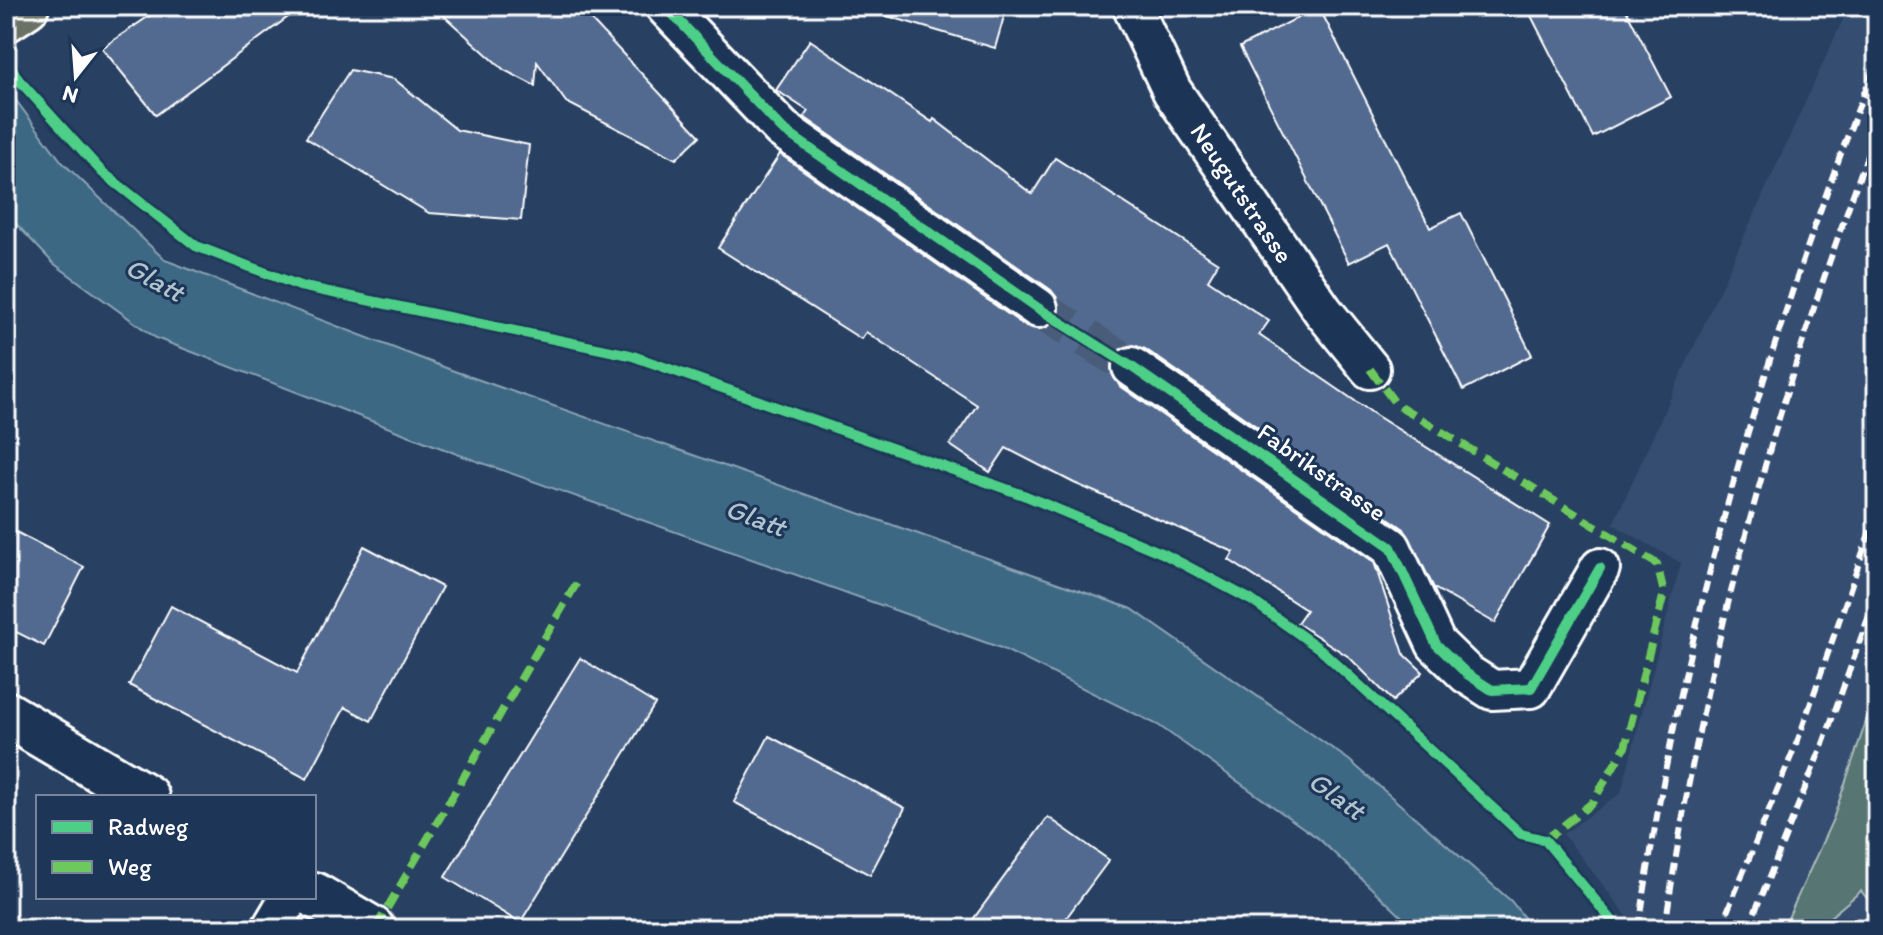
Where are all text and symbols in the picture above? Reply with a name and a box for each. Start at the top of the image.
north arrow [36,36,116,116]
text: N [59,80,81,110]
street label: Neugutstrasse [1183,117,1301,269]
water label: Glatt [120,249,192,310]
street label: Fabrikstrasse [1251,416,1393,528]
water label: Glatt [721,490,793,544]
water label: Glatt [1302,763,1374,828]
legend [36,795,316,899]
text: Radweg [108,812,189,841]
text: Weg [108,852,152,881]

